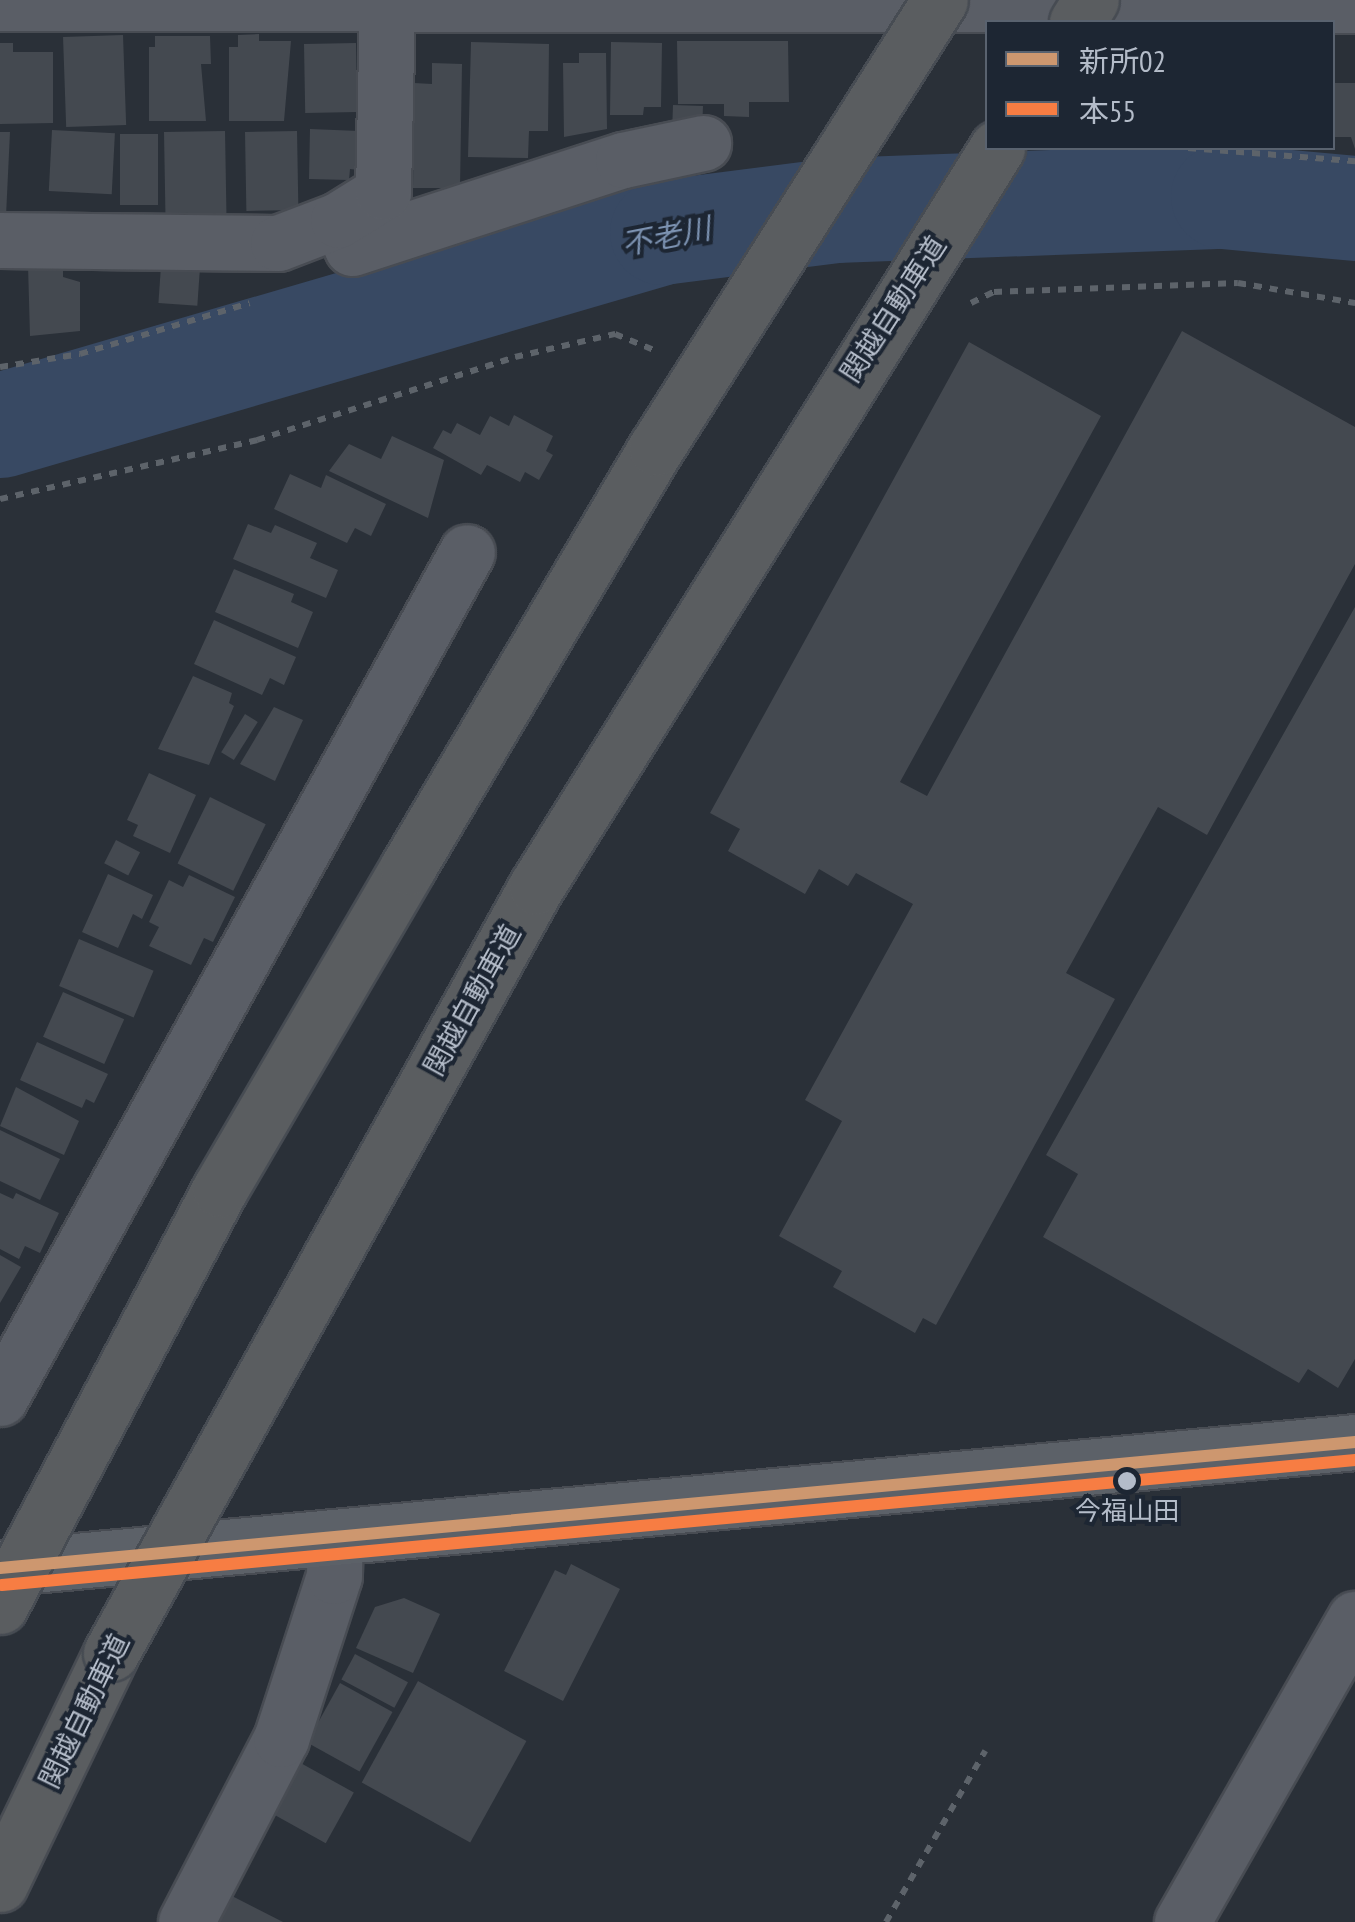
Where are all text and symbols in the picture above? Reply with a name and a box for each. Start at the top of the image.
legend [985,20,1335,150]
text: 新所02 [1079,41,1166,80]
text: 本55 [1079,91,1136,130]
water label: 不老川 [618,210,714,262]
street label: 関越自動車道 [833,229,953,389]
street label: 関越自動車道 [417,918,527,1082]
marker: 今福山田 [1117,1471,1137,1491]
place label: 今福山田 [1075,1495,1179,1527]
street label: 関越自動車道 [32,1628,136,1794]

